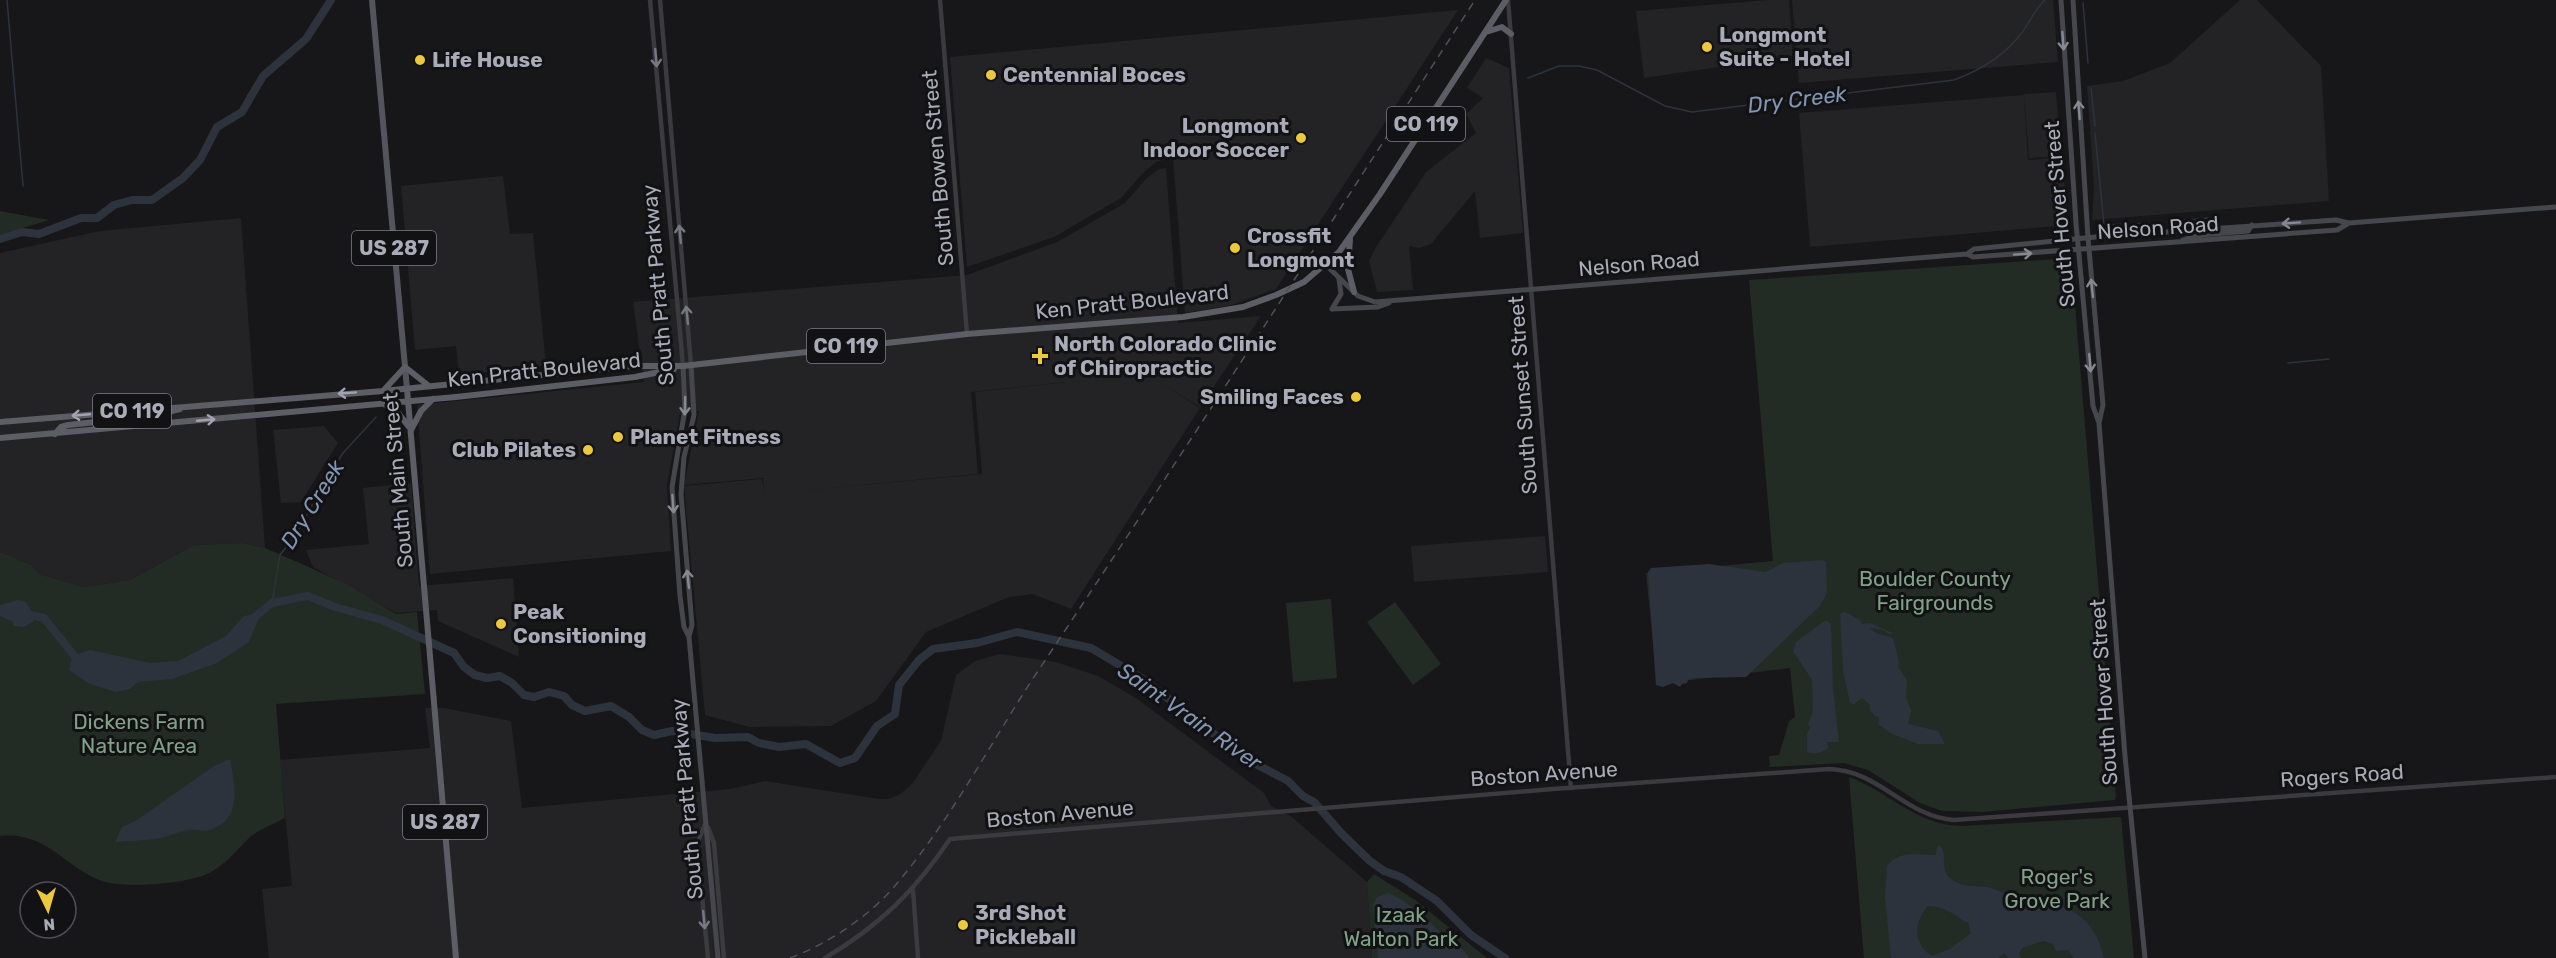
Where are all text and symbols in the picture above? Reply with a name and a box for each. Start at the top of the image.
place label: Longmont Suite - Hotel [1719,22,1850,71]
one-way arrow [2058,30,2069,50]
marker: Longmont Suite - Hotel [1700,40,1714,54]
place label: Life House [432,47,543,72]
one-way arrow [651,48,662,68]
marker: Life House [413,53,427,67]
place label: Centennial Boces [1003,62,1186,87]
marker: Centennial Boces [984,68,998,82]
street label: South Bowen Street [916,69,959,267]
water label: Dry Creek [1746,80,1849,119]
one-way arrow [2074,100,2085,120]
road number: CO 119 [1387,107,1465,141]
place label: Longmont Indoor Soccer [1143,113,1289,162]
street label: South Hover Street [2039,120,2080,308]
marker: Longmont Indoor Soccer [1294,131,1308,145]
street label: South Pratt Parkway [636,183,679,386]
street label: Nelson Road [2096,211,2220,244]
one-way arrow [2282,217,2302,228]
place label: Crossfit Longmont [1247,223,1355,272]
one-way arrow [674,225,685,245]
road number: US 287 [352,231,436,265]
marker: Crossfit Longmont [1228,241,1242,255]
street label: Nelson Road [1577,246,1701,281]
one-way arrow [2012,248,2032,259]
one-way arrow [2086,278,2097,298]
street label: Ken Pratt Boulevard [1034,279,1230,324]
street label: South Sunset Street [1503,295,1542,495]
one-way arrow [681,306,692,326]
road number: CO 119 [807,329,885,363]
place label: North Colorado Clinic of Chiropractic [1054,331,1277,380]
street label: Ken Pratt Boulevard [446,347,642,392]
marker: North Colorado Clinic of Chiropractic [1031,347,1049,365]
one-way arrow [2084,352,2095,372]
place label: Smiling Faces [1200,384,1344,409]
one-way arrow [337,388,357,399]
marker: Smiling Faces [1349,390,1363,404]
street label: South Main Street [377,391,418,569]
road number: CO 119 [93,394,171,428]
one-way arrow [679,396,691,416]
one-way arrow [71,410,91,421]
one-way arrow [196,414,216,425]
place label: Planet Fitness [630,424,781,449]
marker: Planet Fitness [611,430,625,444]
place label: Club Pilates [452,437,576,462]
marker: Club Pilates [581,443,595,457]
water label: Dry Creek [275,454,351,554]
one-way arrow [667,494,678,514]
park label: Boulder County Fairgrounds [1859,566,2011,615]
one-way arrow [682,570,693,590]
street label: South Hover Street [2085,598,2122,786]
place label: Peak Consitioning [513,599,647,648]
marker: Peak Consitioning [494,617,508,631]
water label: Saint Vrain River [1113,657,1268,777]
street label: South Pratt Parkway [665,697,708,900]
park label: Dickens Farm Nature Area [73,709,205,758]
street label: Boston Avenue [1469,756,1619,791]
street label: Rogers Road [2279,759,2404,792]
street label: Boston Avenue [985,795,1135,832]
road number: US 287 [403,805,487,839]
park label: Roger's Grove Park [2004,864,2110,913]
north arrow [18,880,78,940]
place label: 3rd Shot Pickleball [975,900,1076,949]
park label: Izaak Walton Park [1344,902,1459,951]
one-way arrow [699,910,710,930]
text: N [43,914,56,934]
marker: 3rd Shot Pickleball [956,918,970,932]

